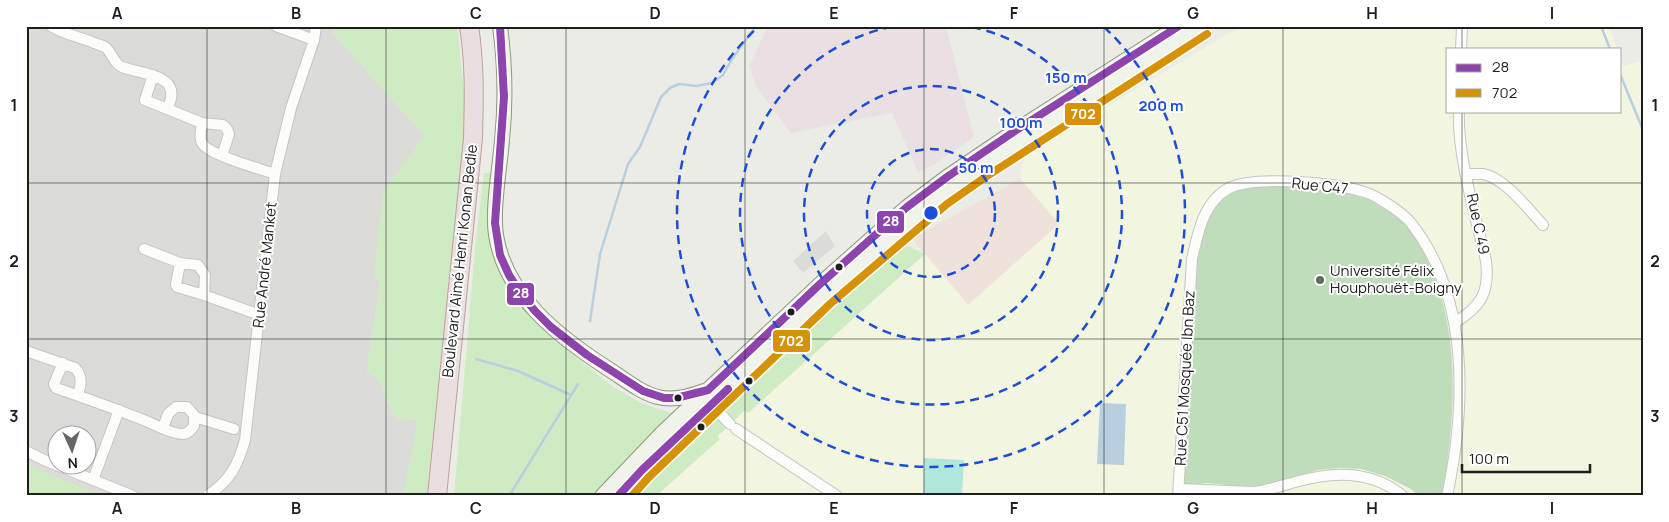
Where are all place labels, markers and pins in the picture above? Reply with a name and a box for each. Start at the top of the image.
centre of rings [922,204,940,222]
place label: Université Félix Houphouët-Boigny [1330,260,1462,298]
unlabelled marker [834,262,844,272]
marker: Université Félix Houphouët-Boigny [1314,274,1326,286]
unlabelled marker [786,307,796,317]
unlabelled marker [744,376,754,386]
unlabelled marker [673,393,683,403]
unlabelled marker [696,422,706,432]

